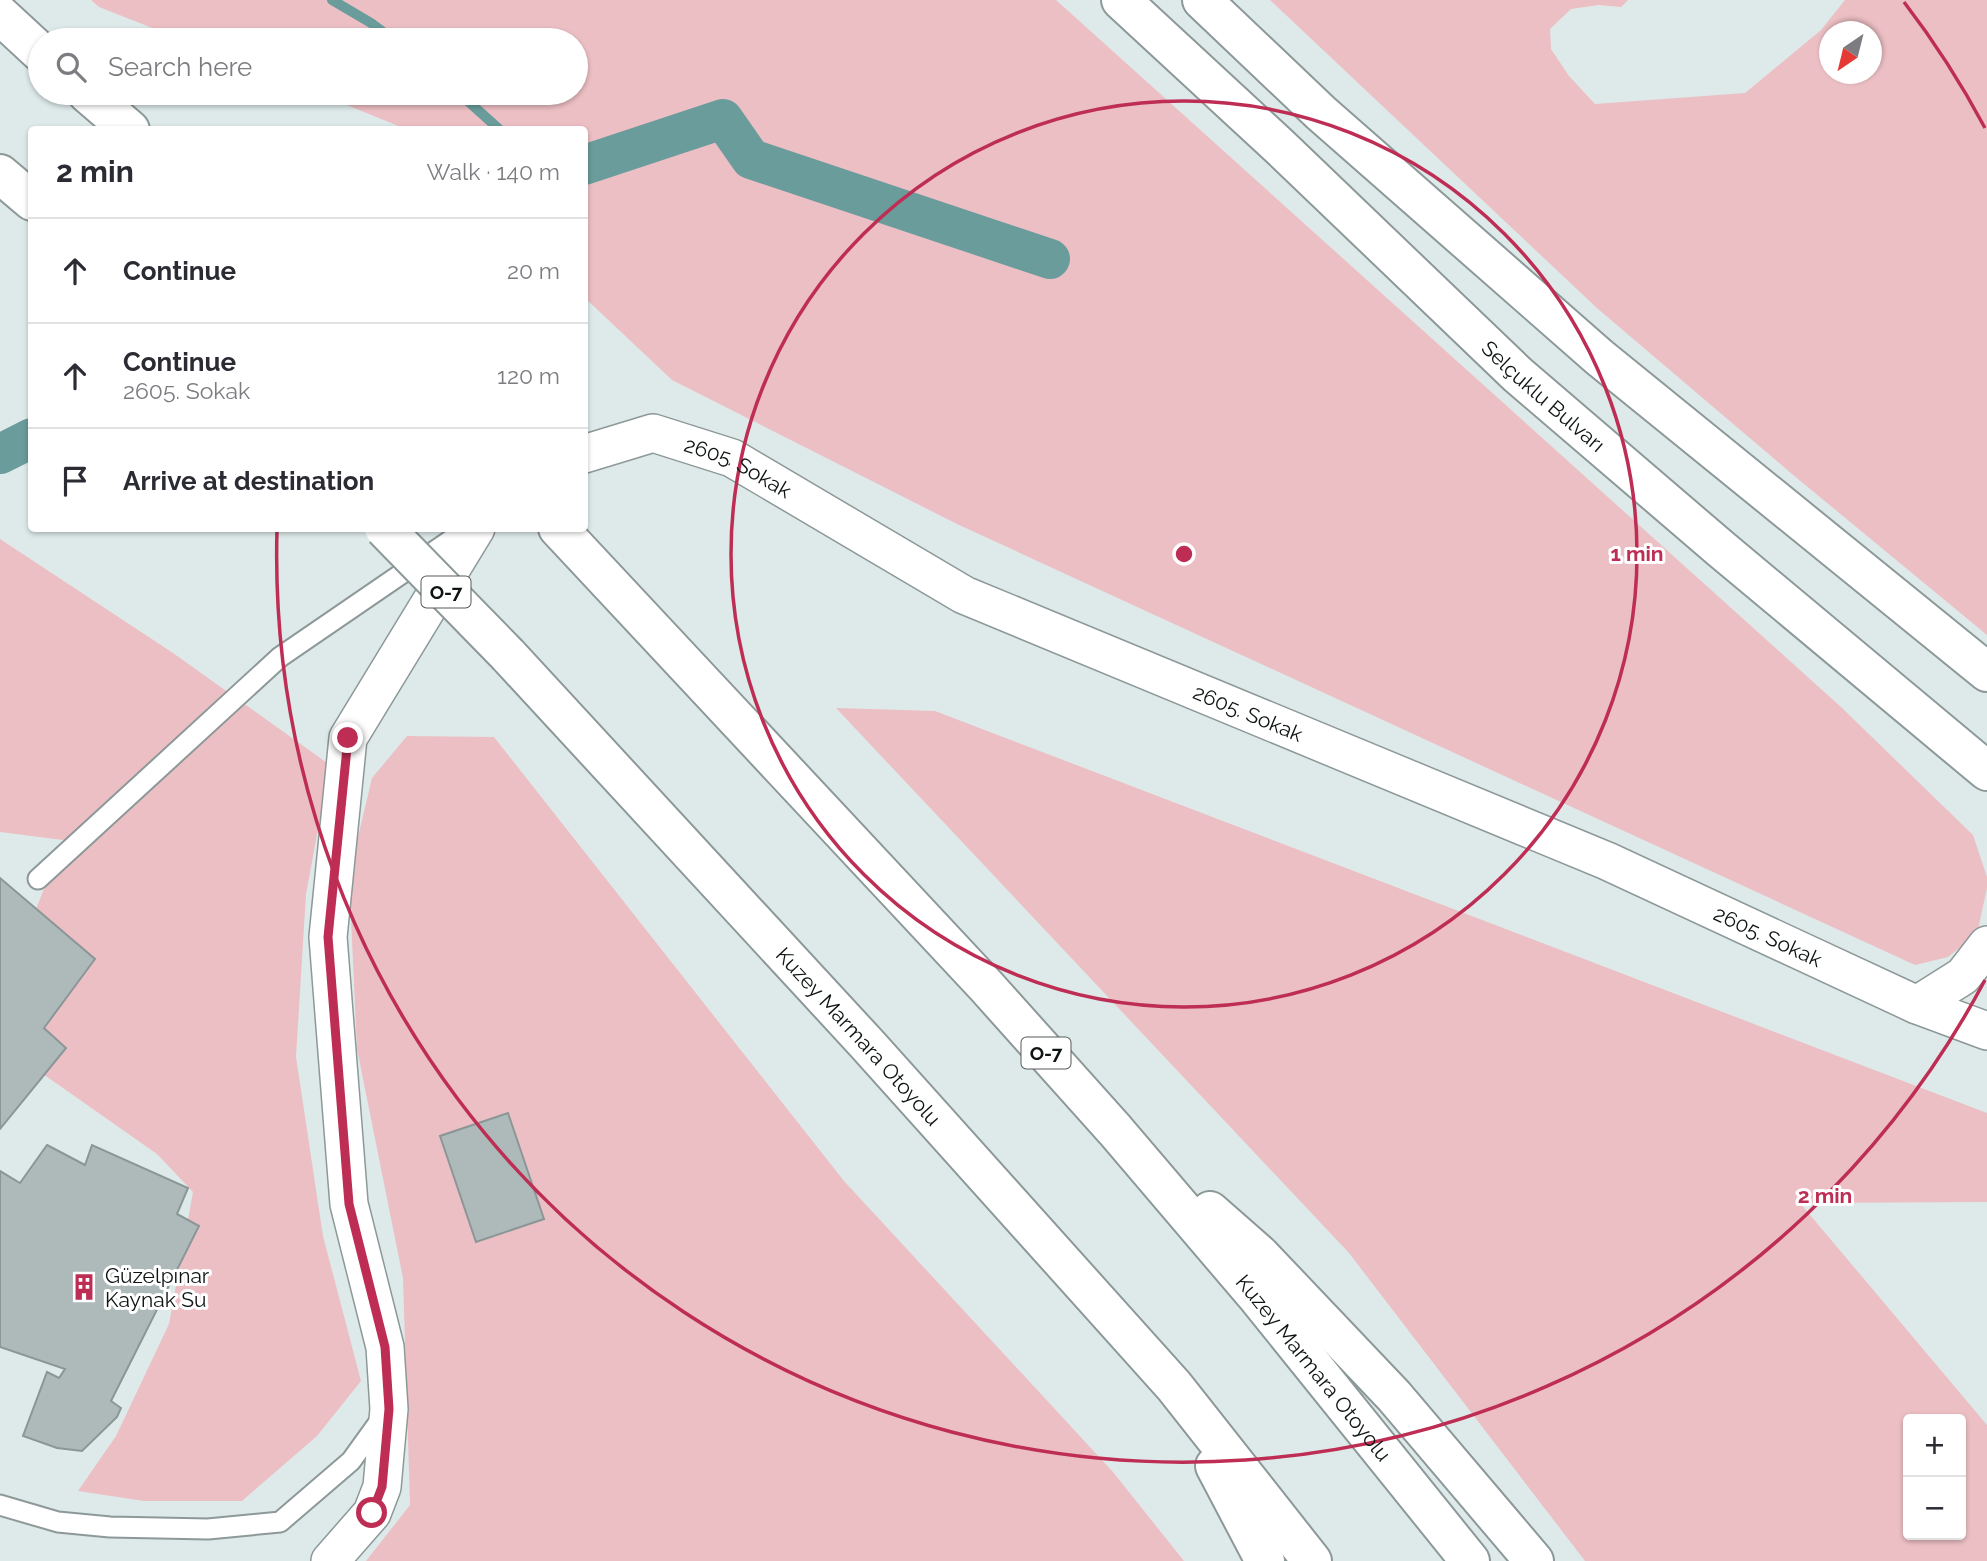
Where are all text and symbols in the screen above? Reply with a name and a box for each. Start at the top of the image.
north arrow [1819,21,1882,84]
search box [28,28,588,105]
icon: search [52,48,90,86]
text: Search here [108,52,252,82]
text: 2 min [56,154,134,189]
text: Walk · 140 m [427,158,560,185]
icon: ahead [56,252,94,290]
text: Continue [123,256,236,286]
text: 20 m [507,257,560,284]
street label: Selçuklu Bulvarı [1477,335,1610,457]
text: Continue [123,347,236,377]
icon: ahead [56,357,94,395]
text: 120 m [497,362,560,389]
text: 2605. Sokak [123,377,250,404]
street label: 2605. Sokak [681,431,796,503]
icon: arrive [56,462,94,500]
text: Arrive at destination [123,466,374,496]
text: 1 min [1610,541,1664,566]
centre of rings [1172,542,1196,566]
road number: O-7 [422,576,471,608]
street label: 2605. Sokak [1190,679,1307,746]
route end [332,722,363,753]
street label: 2605. Sokak [1710,900,1826,972]
street label: Kuzey Marmara Otoyolu [771,942,946,1130]
road number: O-7 [1021,1037,1070,1068]
text: 2 min [1798,1183,1852,1208]
place label: Güzelpınar Kaynak Su [105,1263,210,1312]
street label: Kuzey Marmara Otoyolu [1231,1269,1397,1466]
building icon: Güzelpınar Kaynak Su [69,1272,99,1302]
map controls [1903,1414,1966,1540]
button: + [1903,1414,1966,1477]
button: − [1903,1477,1966,1540]
route start [356,1497,387,1528]

